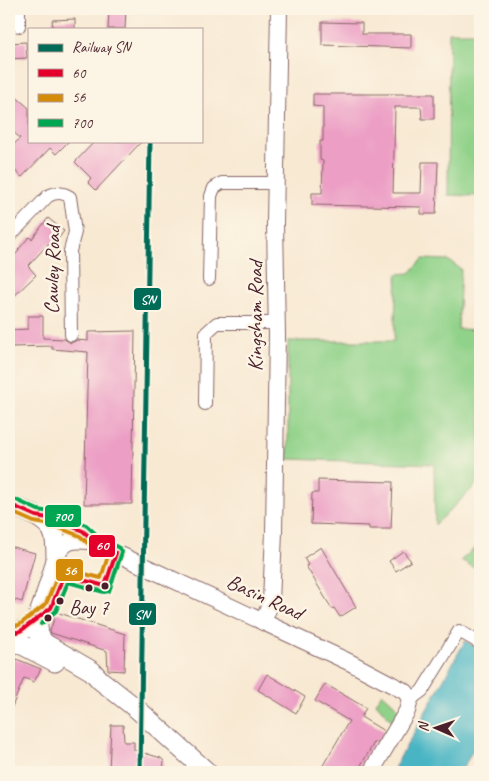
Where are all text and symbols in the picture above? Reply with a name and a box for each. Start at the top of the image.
legend [28,28,202,142]
text: Railway SN [72,38,133,57]
text: 60 [72,64,87,83]
text: 56 [72,88,87,107]
text: 700 [72,114,94,133]
street label: Cawley Road [38,222,66,314]
street label: Kingsham Road [242,258,268,371]
line badge: SN [133,287,162,311]
text: SN [141,291,158,308]
line badge: 700 [44,504,82,528]
text: 700 [54,508,74,525]
line badge: 60 [88,534,116,558]
text: 60 [96,537,110,554]
line badge: 56 [55,558,84,582]
text: 56 [64,562,78,579]
street label: Basin Road [223,568,310,627]
unlabelled marker [100,581,110,591]
marker: Bay 7 [84,583,94,593]
place label: Bay 7 [69,595,110,620]
unlabelled marker [55,596,65,606]
line badge: SN [128,602,157,626]
text: SN [135,606,152,623]
unlabelled marker [43,613,53,623]
north arrow [412,704,462,754]
text: N [415,721,432,732]

